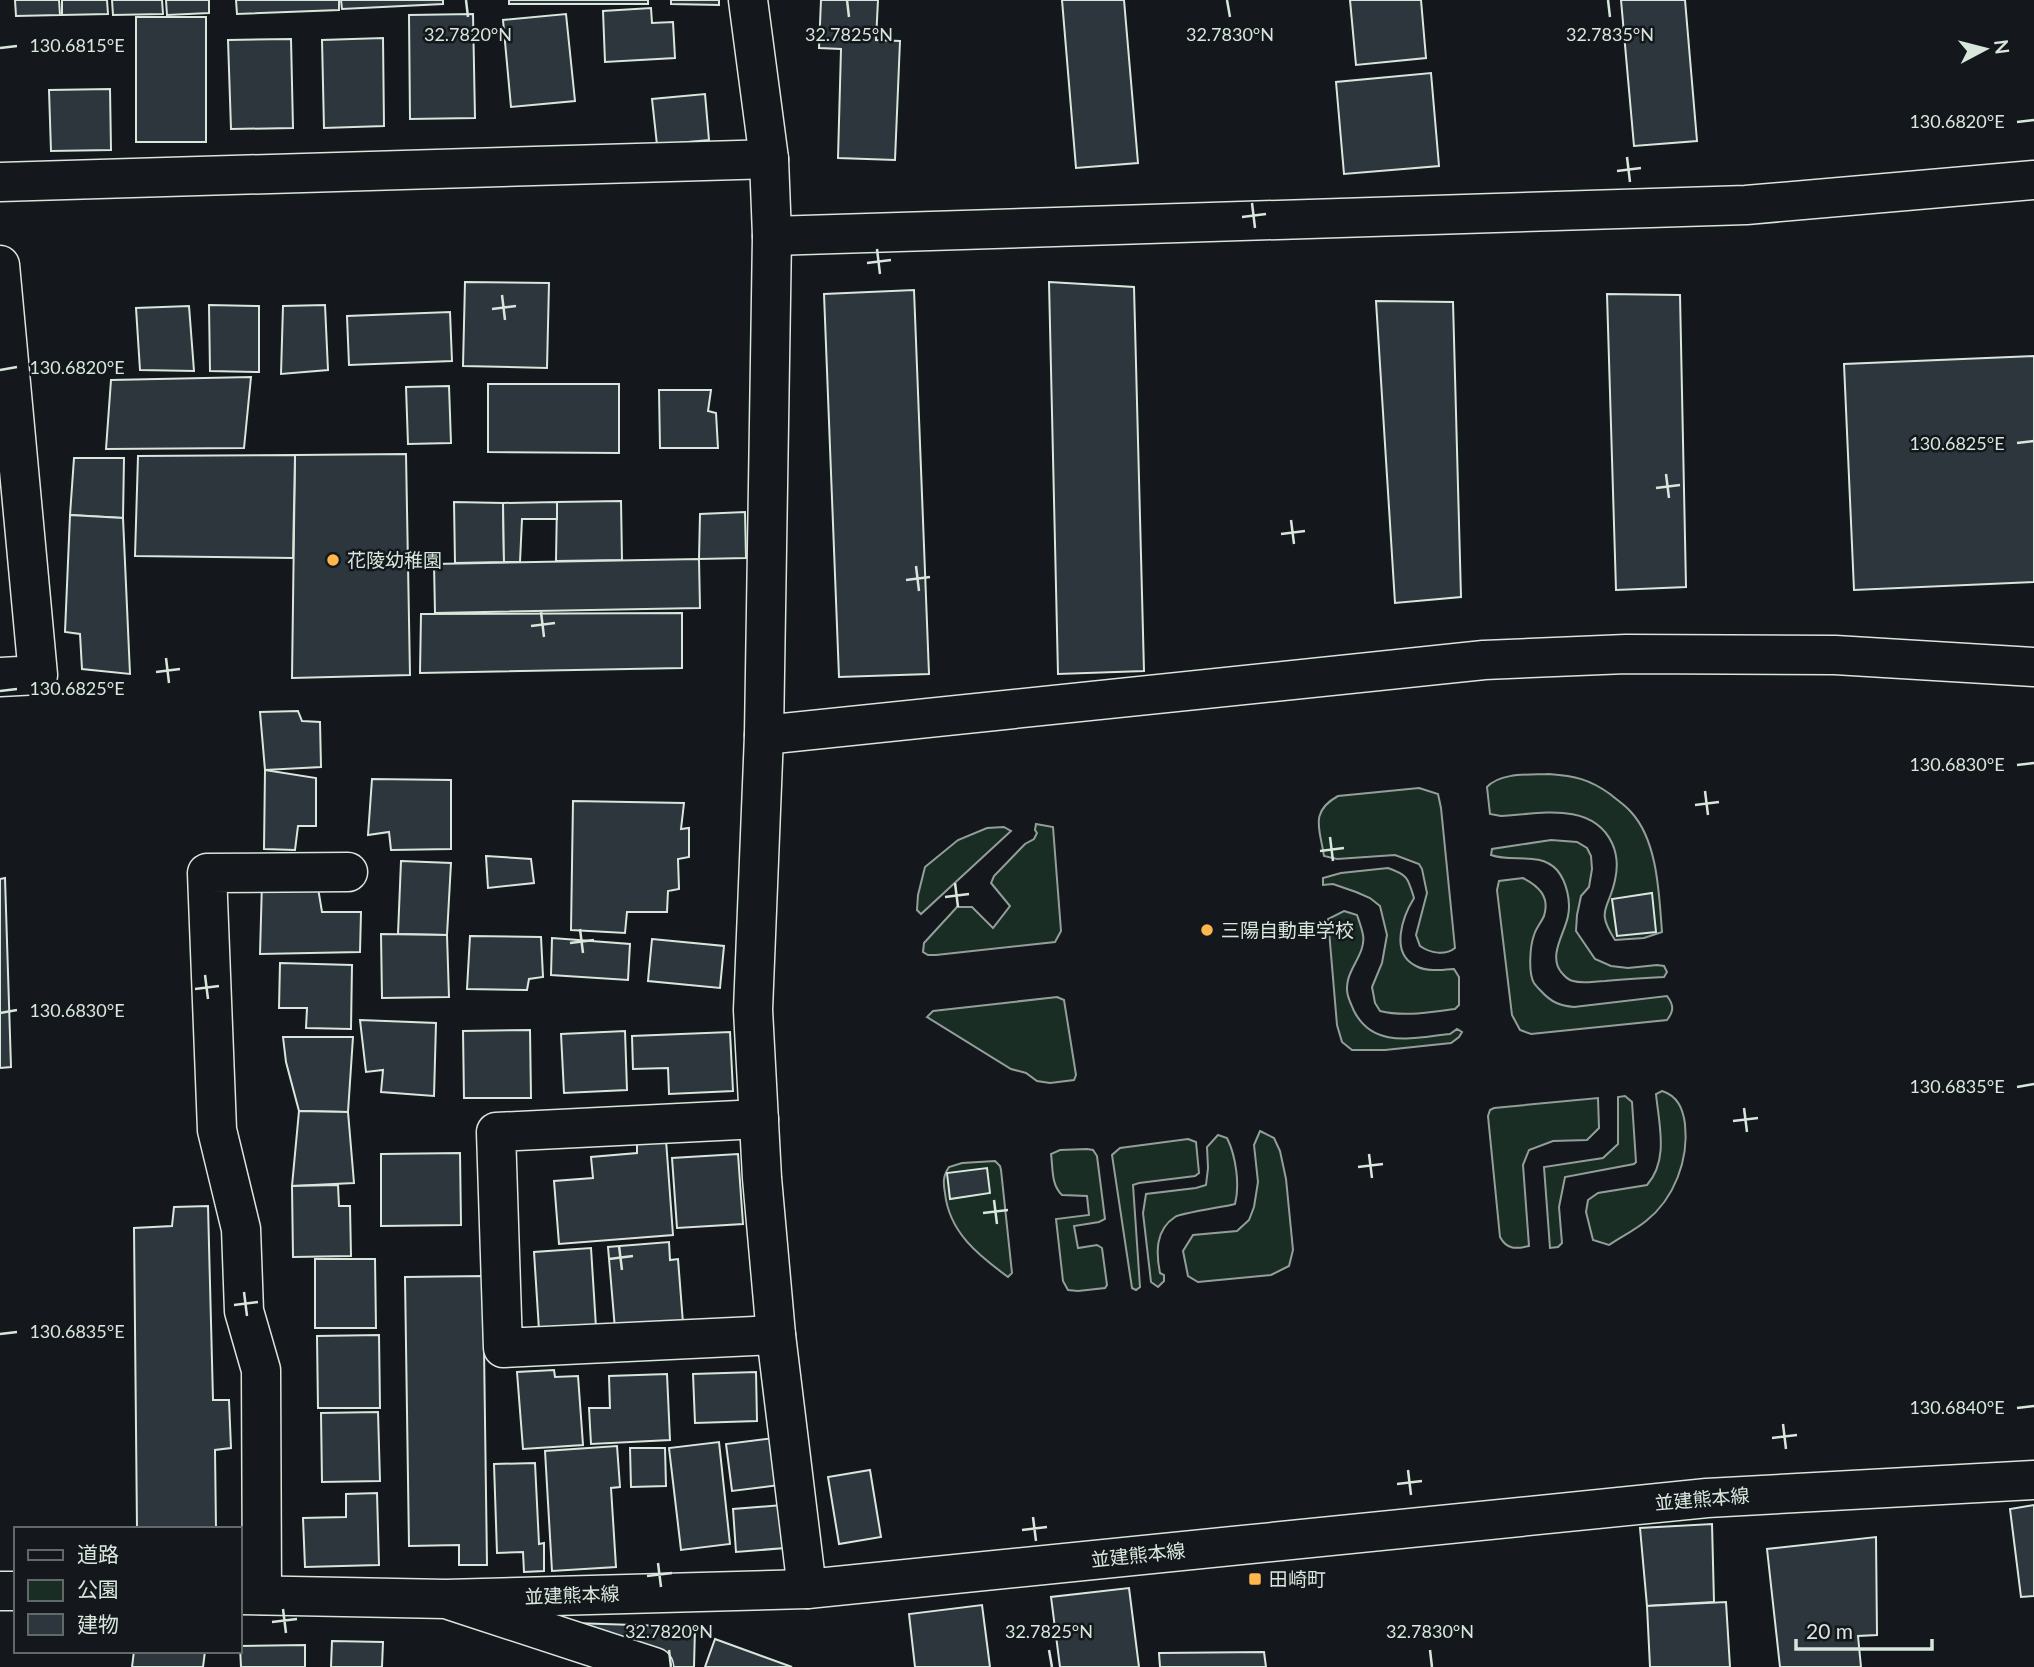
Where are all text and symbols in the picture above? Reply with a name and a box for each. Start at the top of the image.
north arrow [1950,14,2020,84]
text: 32.7820°N [424,23,512,45]
text: 32.7825°N [805,23,893,45]
text: 32.7830°N [1186,23,1274,45]
text: 32.7835°N [1566,23,1654,45]
text: 130.6815°E [29,34,125,56]
text: N [1990,38,2015,56]
text: 130.6820°E [1909,110,2005,132]
text: 130.6820°E [29,356,125,378]
text: 130.6825°E [1909,432,2005,454]
place label: 花陵幼稚園 [347,548,442,571]
marker: 花陵幼稚園 [325,552,341,568]
text: 130.6825°E [29,677,125,699]
text: 130.6830°E [1909,753,2005,775]
place label: 三陽自動車学校 [1221,918,1354,941]
marker: 三陽自動車学校 [1199,922,1215,938]
text: 130.6830°E [29,999,125,1021]
text: 130.6835°E [1909,1075,2005,1097]
text: 130.6835°E [29,1320,125,1342]
text: 130.6840°E [1909,1396,2005,1418]
street label: 並建熊本線 [1654,1483,1750,1514]
legend [14,1527,242,1653]
street label: 並建熊本線 [1089,1538,1186,1571]
text: 道路 [77,1541,119,1566]
place label: 田崎町 [1269,1567,1326,1590]
marker: 田崎町 [1247,1571,1263,1587]
text: 公園 [77,1576,119,1601]
street label: 並建熊本線 [524,1581,620,1608]
scale bar [1796,1608,1932,1652]
text: 建物 [77,1611,119,1636]
text: 20 m [1806,1618,1853,1643]
text: 32.7820°N [625,1620,713,1642]
text: 32.7825°N [1005,1620,1093,1642]
text: 32.7830°N [1386,1620,1474,1642]

